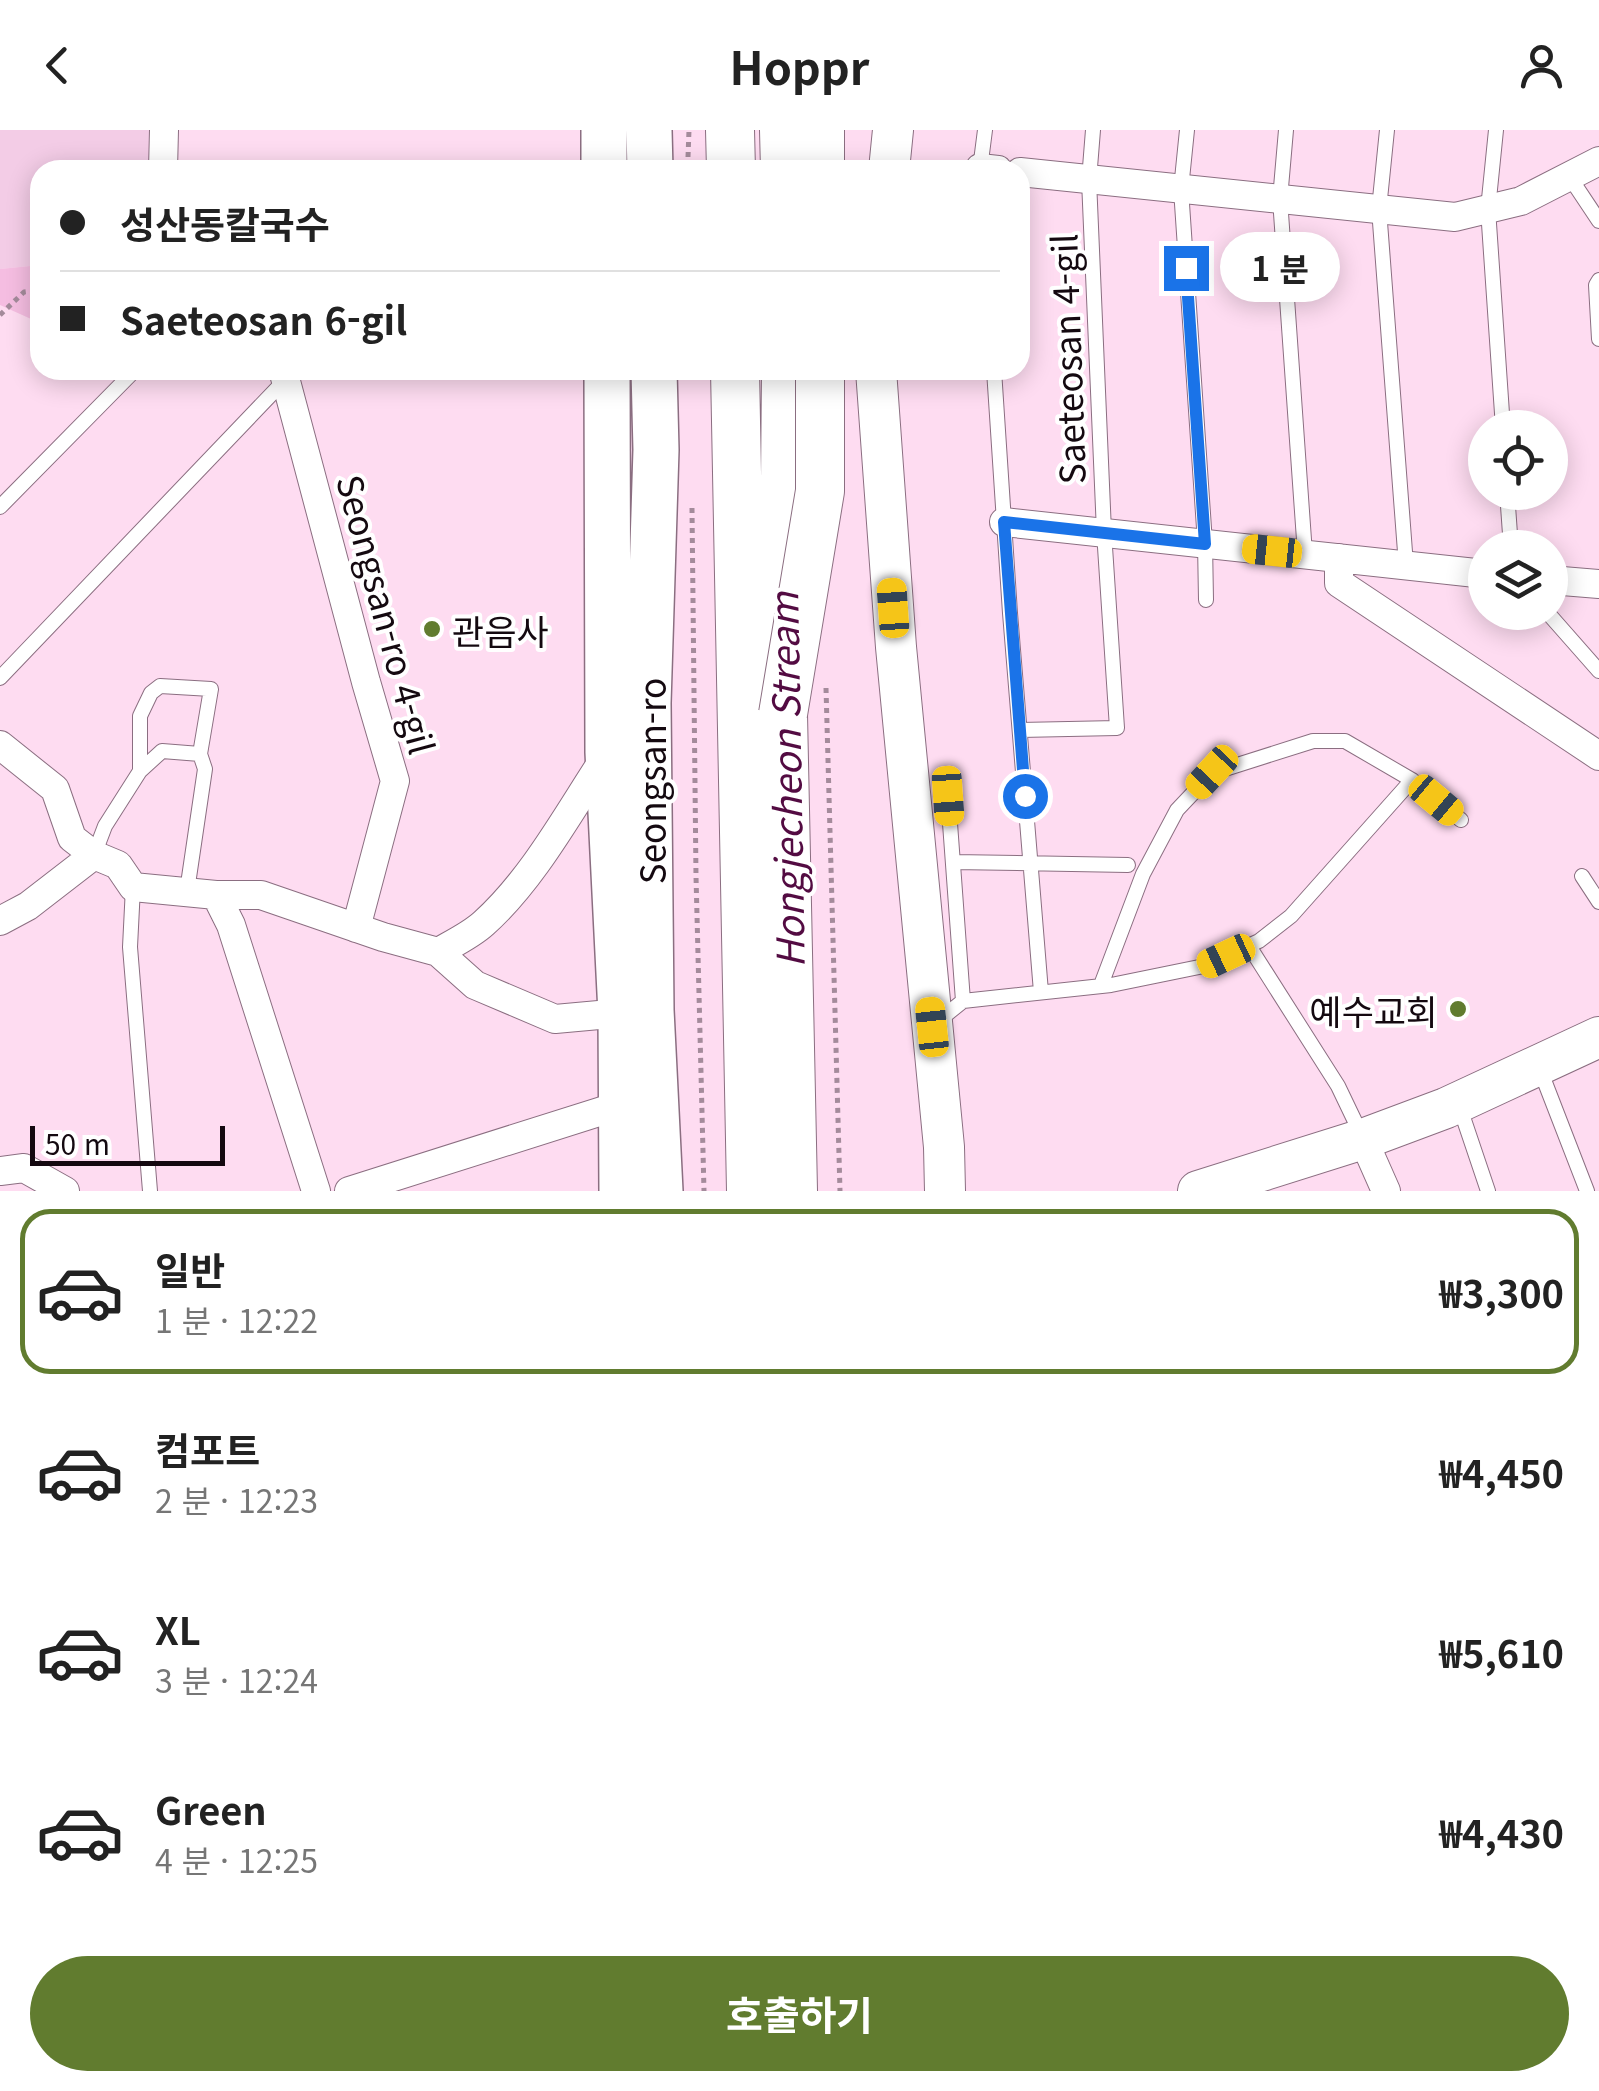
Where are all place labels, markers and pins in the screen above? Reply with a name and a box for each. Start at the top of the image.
place label: 관음사 [452,604,549,655]
marker: 관음사 [421,618,443,640]
place label: 예수교회 [1309,984,1438,1035]
marker: 예수교회 [1447,998,1469,1020]

